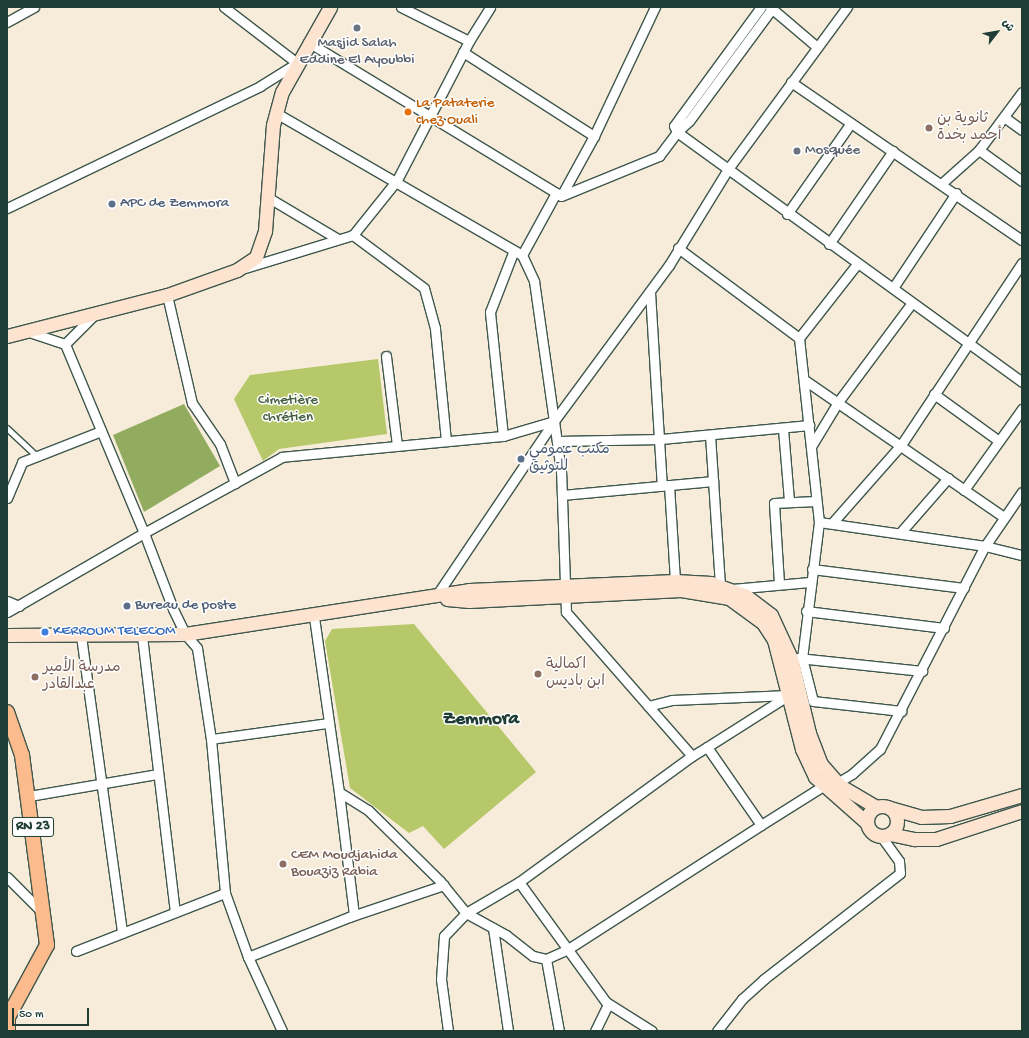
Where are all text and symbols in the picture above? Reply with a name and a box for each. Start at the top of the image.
north arrow [977,12,1017,52]
text: ش [999,18,1016,34]
marker: Masjid Salah Eddine El Ayoubbi [352,23,362,33]
place label: Masjid Salah Eddine El Ayoubbi [300,34,414,69]
place label: La Pataterie chez Ouali [416,94,495,129]
marker: La Pataterie chez Ouali [403,107,413,117]
place label: ثانوية بن أحمد بخدة [937,110,1001,145]
marker: ثانوية بن أحمد بخدة [924,123,934,133]
place label: Mosquée [805,142,860,160]
marker: Mosquée [792,146,802,156]
place label: APC de Zemmora [120,195,229,213]
marker: APC de Zemmora [107,199,117,209]
park label: Cimetière chrétien [258,391,318,426]
place label: مكتب عمومي للتوثيق [529,441,610,476]
marker: مكتب عمومي للتوثيق [516,454,526,464]
place label: Bureau de poste [135,597,236,615]
marker: Bureau de poste [122,601,132,611]
place label: KERROUM TELECOM [53,623,175,641]
marker: KERROUM TELECOM [40,627,50,637]
place label: اكمالية ابن باديس [546,656,605,691]
place label: مدرسة الأمير عبدالقادر [43,659,121,694]
marker: اكمالية ابن باديس [533,669,543,679]
marker: مدرسة الأمير عبدالقادر [30,672,40,682]
district label: Zemmora [443,709,519,731]
road number: RN 23 [12,815,54,839]
place label: CEM Moudjahida Bouaziz Rabia [291,846,398,881]
marker: CEM Moudjahida Bouaziz Rabia [278,859,288,869]
scale bar [14,1000,91,1026]
text: 50 m [19,1008,44,1022]

